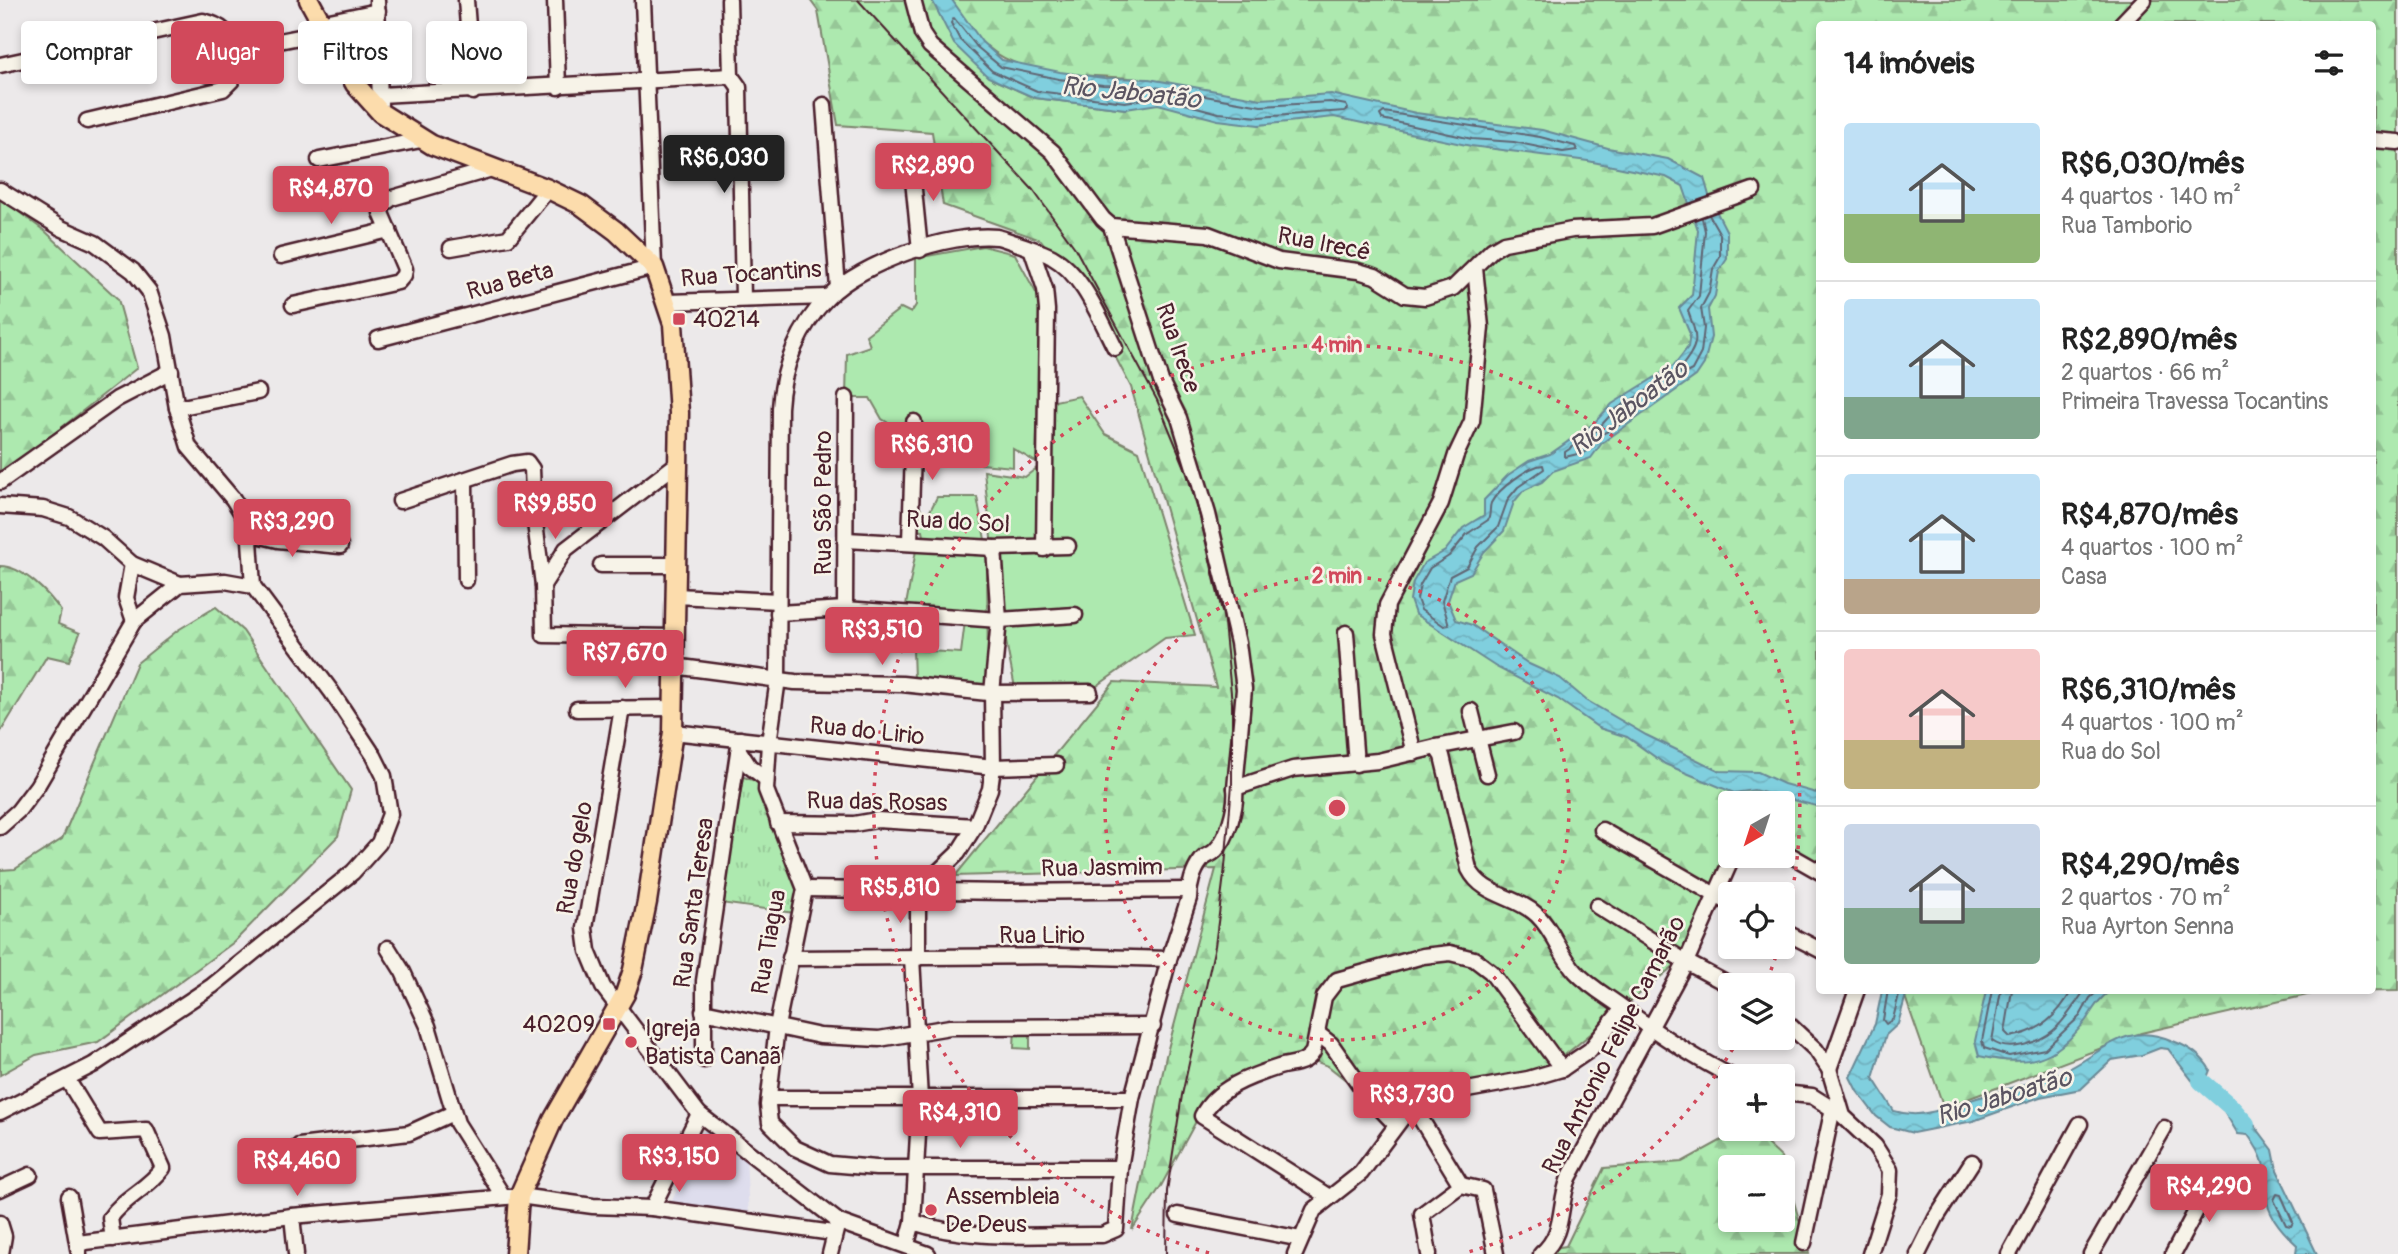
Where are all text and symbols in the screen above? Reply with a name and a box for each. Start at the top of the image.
chip: Comprar [21,21,157,84]
chip: Alugar [171,21,284,84]
chip: Filtros [298,21,412,84]
chip: Novo [426,21,527,84]
icon: filters [2310,44,2348,82]
text: 14 imóveis [1844,45,1974,82]
water label: Rio Jaboatão [1060,70,1204,116]
pin: R$6,030 [659,136,789,195]
text: R$6,030 [679,143,769,172]
pin: R$2,890 [868,144,998,203]
text: R$6,030/mês [2061,145,2244,182]
text: R$2,890 [891,151,975,180]
icon: home [1900,151,1984,235]
pin: R$4,870 [266,166,396,226]
text: R$4,870 [289,174,373,203]
text: 4 quartos · 140 m² [2061,182,2241,211]
text: Rua Tamborio [2061,211,2192,240]
street label: Rua Irecê [1275,221,1373,267]
street label: Rua Tocantins [680,255,823,293]
street label: Rua Beta [463,256,557,306]
street label: Rua Irece [1149,299,1207,397]
place label: 40214 [693,305,760,334]
marker: 40214 [671,311,687,327]
text: R$2,890/mês [2061,321,2237,358]
icon: home [1900,327,1984,411]
text: 4 min [1312,332,1363,359]
water label: Rio Jaboatão [1564,352,1696,463]
text: 2 quartos · 66 m² [2061,358,2229,387]
text: Primeira Travessa Tocantins [2061,387,2328,416]
pin: R$6,310 [867,422,997,482]
text: R$6,310 [891,430,973,459]
street label: Rua São Pedro [809,431,838,575]
pin: R$9,850 [490,482,620,541]
text: R$9,850 [513,489,597,518]
text: R$4,870/mês [2061,496,2238,533]
pin: R$3,290 [227,500,357,559]
icon: home [1900,502,1984,586]
street label: Rua do Sol [905,505,1011,539]
text: R$3,290 [250,507,334,536]
text: 4 quartos · 100 m² [2061,533,2244,562]
text: Casa [2061,562,2107,591]
text: 2 min [1312,563,1362,590]
pin: R$3,510 [817,608,947,667]
text: R$3,510 [841,615,923,644]
pin: R$7,670 [560,630,690,690]
text: R$7,670 [583,638,667,667]
text: R$6,310/mês [2061,671,2235,708]
icon: home [1900,677,1984,761]
text: 4 quartos · 100 m² [2061,708,2244,737]
street label: Rua do Lirio [808,711,926,751]
text: Rua do Sol [2061,737,2161,766]
street label: Rua das Rosas [806,786,948,818]
north arrow [1718,791,1796,868]
map controls [1718,791,1795,1232]
centre of rings [1325,796,1349,820]
street label: Rua do gelo [551,799,599,917]
street label: Rua Santa Teresa [668,816,720,990]
text: R$4,290/mês [2061,846,2239,883]
street label: Rua Jasmim [1041,852,1163,884]
icon: home [1900,852,1984,936]
pin: R$5,810 [835,866,965,925]
text: R$5,810 [860,873,940,902]
button: locate [1718,882,1795,959]
text: 2 quartos · 70 m² [2061,883,2231,912]
street label: Rua Tiagua [745,887,793,997]
street label: Rua Antonio Felipe Camarão [1536,911,1692,1179]
text: Rua Ayrton Senna [2061,912,2234,941]
street label: Rua Lirio [999,921,1085,950]
button: layers [1718,973,1795,1050]
place label: 40209 [523,1010,595,1039]
place label: Igreja Batista Canaã [645,1014,782,1071]
marker: 40209 [601,1016,617,1032]
marker: Igreja Batista Canaã [623,1034,639,1050]
water label: Rio Jaboatão [1933,1061,2077,1133]
button: + [1718,1064,1795,1141]
pin: R$3,730 [1347,1072,1477,1132]
text: R$3,730 [1369,1080,1455,1109]
pin: R$4,310 [895,1090,1025,1150]
text: R$4,310 [919,1098,1001,1127]
pin: R$3,150 [614,1134,744,1194]
pin: R$4,460 [232,1138,362,1198]
text: R$3,150 [638,1142,720,1171]
text: R$4,460 [253,1146,341,1175]
button: − [1718,1155,1795,1232]
pin: R$4,290 [2144,1164,2274,1224]
text: R$4,290 [2166,1172,2252,1201]
place label: Assembleia De Deus [945,1182,1060,1239]
marker: Assembleia De Deus [923,1202,939,1218]

